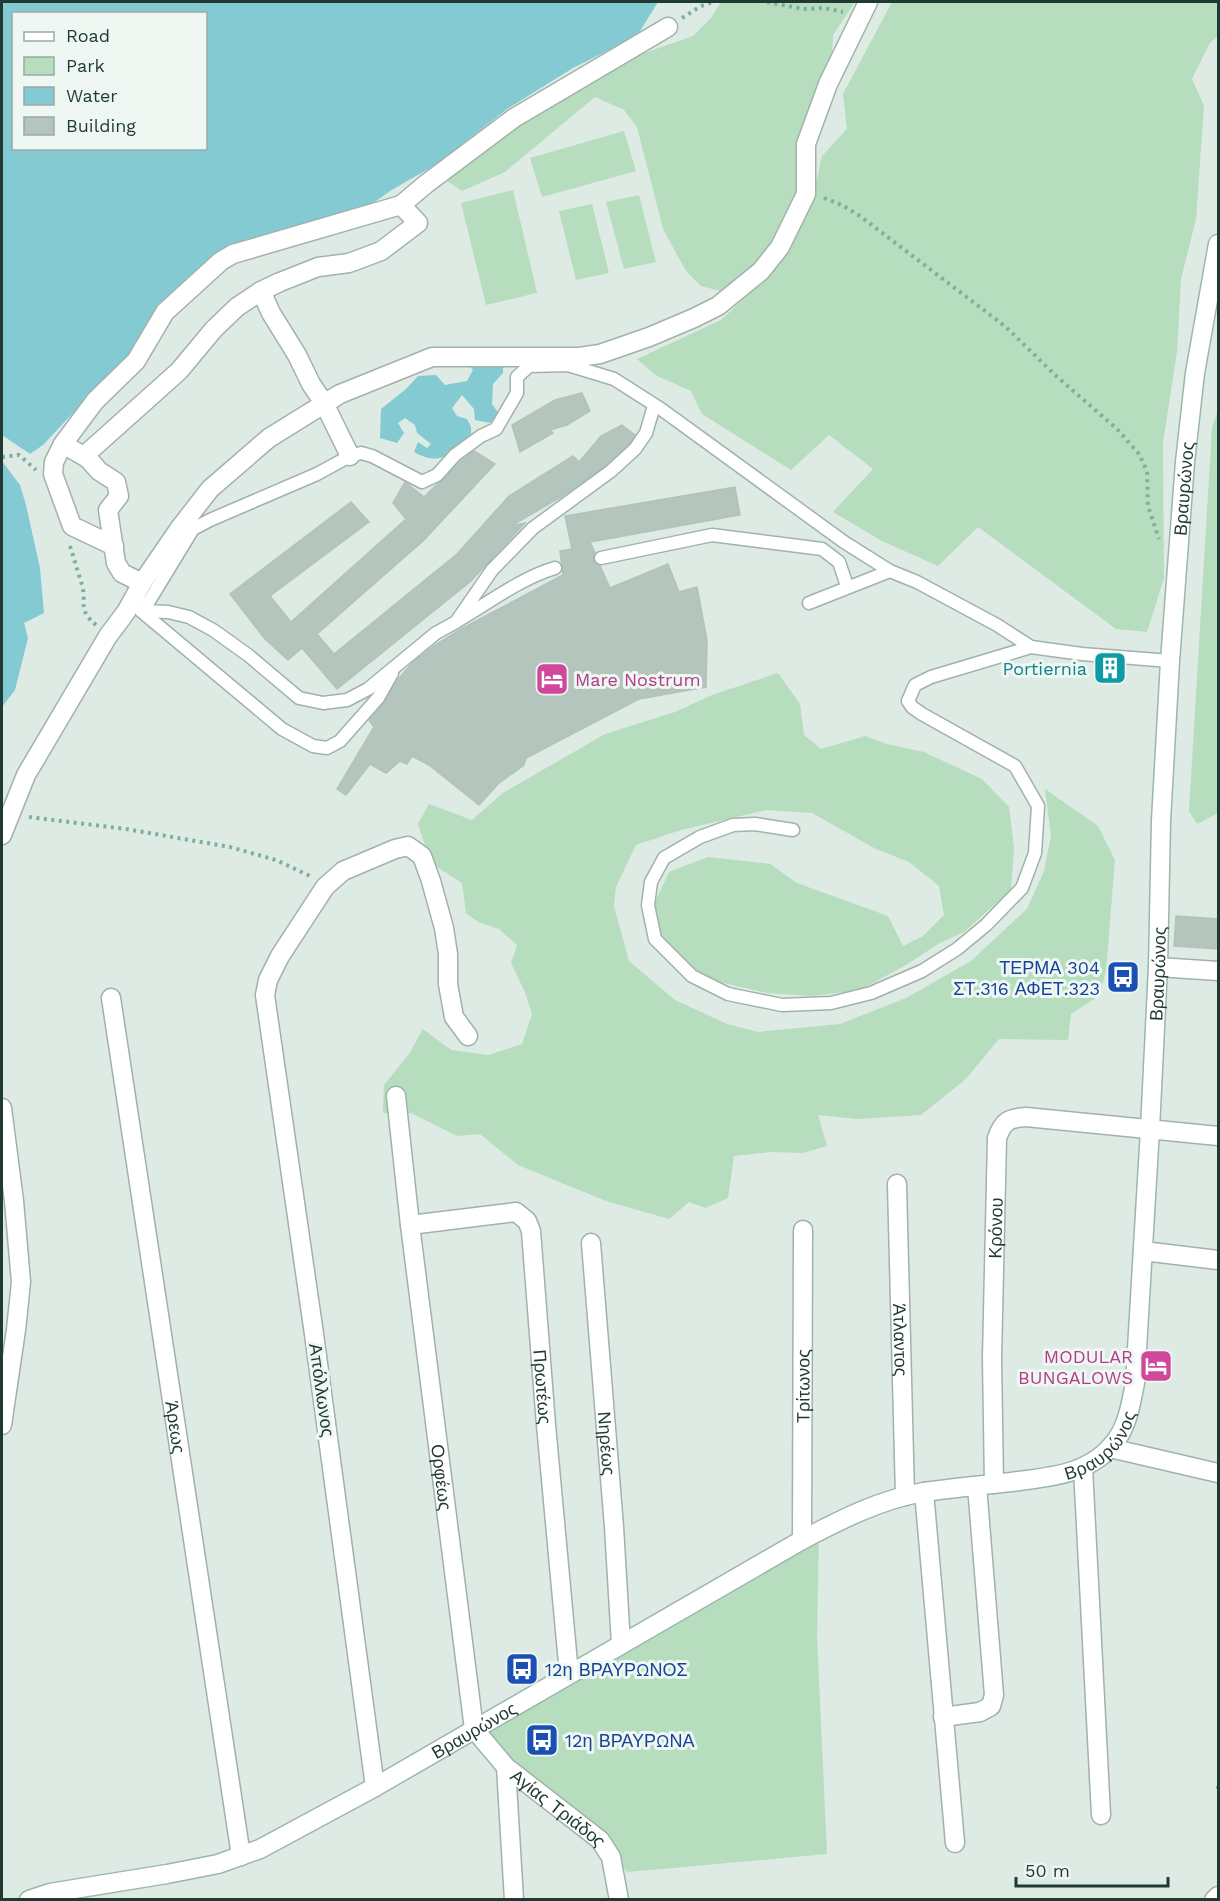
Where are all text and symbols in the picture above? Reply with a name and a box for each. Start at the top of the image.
legend [12,12,207,150]
text: Road [66,25,110,46]
text: Park [66,55,105,76]
text: Water [66,85,118,106]
text: Building [66,115,136,136]
street label: Βραυρώνος [1169,440,1198,536]
building icon: Portiernia [1092,650,1128,686]
place label: Portiernia [1002,658,1087,679]
hotel icon: Mare Nostrum [534,661,570,697]
place label: Mare Nostrum [575,669,701,690]
street label: Βραυρώνος [1145,926,1169,1021]
place label: ΤΕΡΜΑ 304 ΣΤ.316 ΑΦΕΤ.323 [953,957,1100,999]
bus stop icon: ΤΕΡΜΑ 304 ΣΤ.316 ΑΦΕΤ.323 [1105,959,1141,995]
street label: Κρόνου [984,1197,1006,1259]
street label: Άτλαντος [890,1303,912,1377]
street label: Απόλλωνος [305,1342,339,1439]
place label: MODULAR BUNGALOWS [1018,1346,1133,1388]
hotel icon: MODULAR BUNGALOWS [1138,1348,1174,1384]
street label: Πρωτέως [530,1349,556,1425]
street label: Τρίτωνος [792,1349,813,1423]
street label: Άρεως [162,1399,190,1455]
street label: Βραυρώνος [1061,1408,1139,1484]
street label: Νηρέως [594,1411,620,1476]
street label: Ορφέως [427,1443,457,1512]
bus stop icon: 12η ΒΡΑΥΡΩΝΟΣ [504,1651,540,1687]
place label: 12η ΒΡΑΥΡΩΝΟΣ [545,1659,688,1680]
street label: Βραυρώνος [428,1697,520,1763]
bus stop icon: 12η ΒΡΑΥΡΩΝΑ [524,1722,560,1758]
place label: 12η ΒΡΑΥΡΩΝΑ [565,1730,695,1751]
street label: Αγίας Τριάδος [507,1764,612,1850]
scale bar [1016,1850,1168,1888]
text: 50 m [1025,1860,1070,1881]

